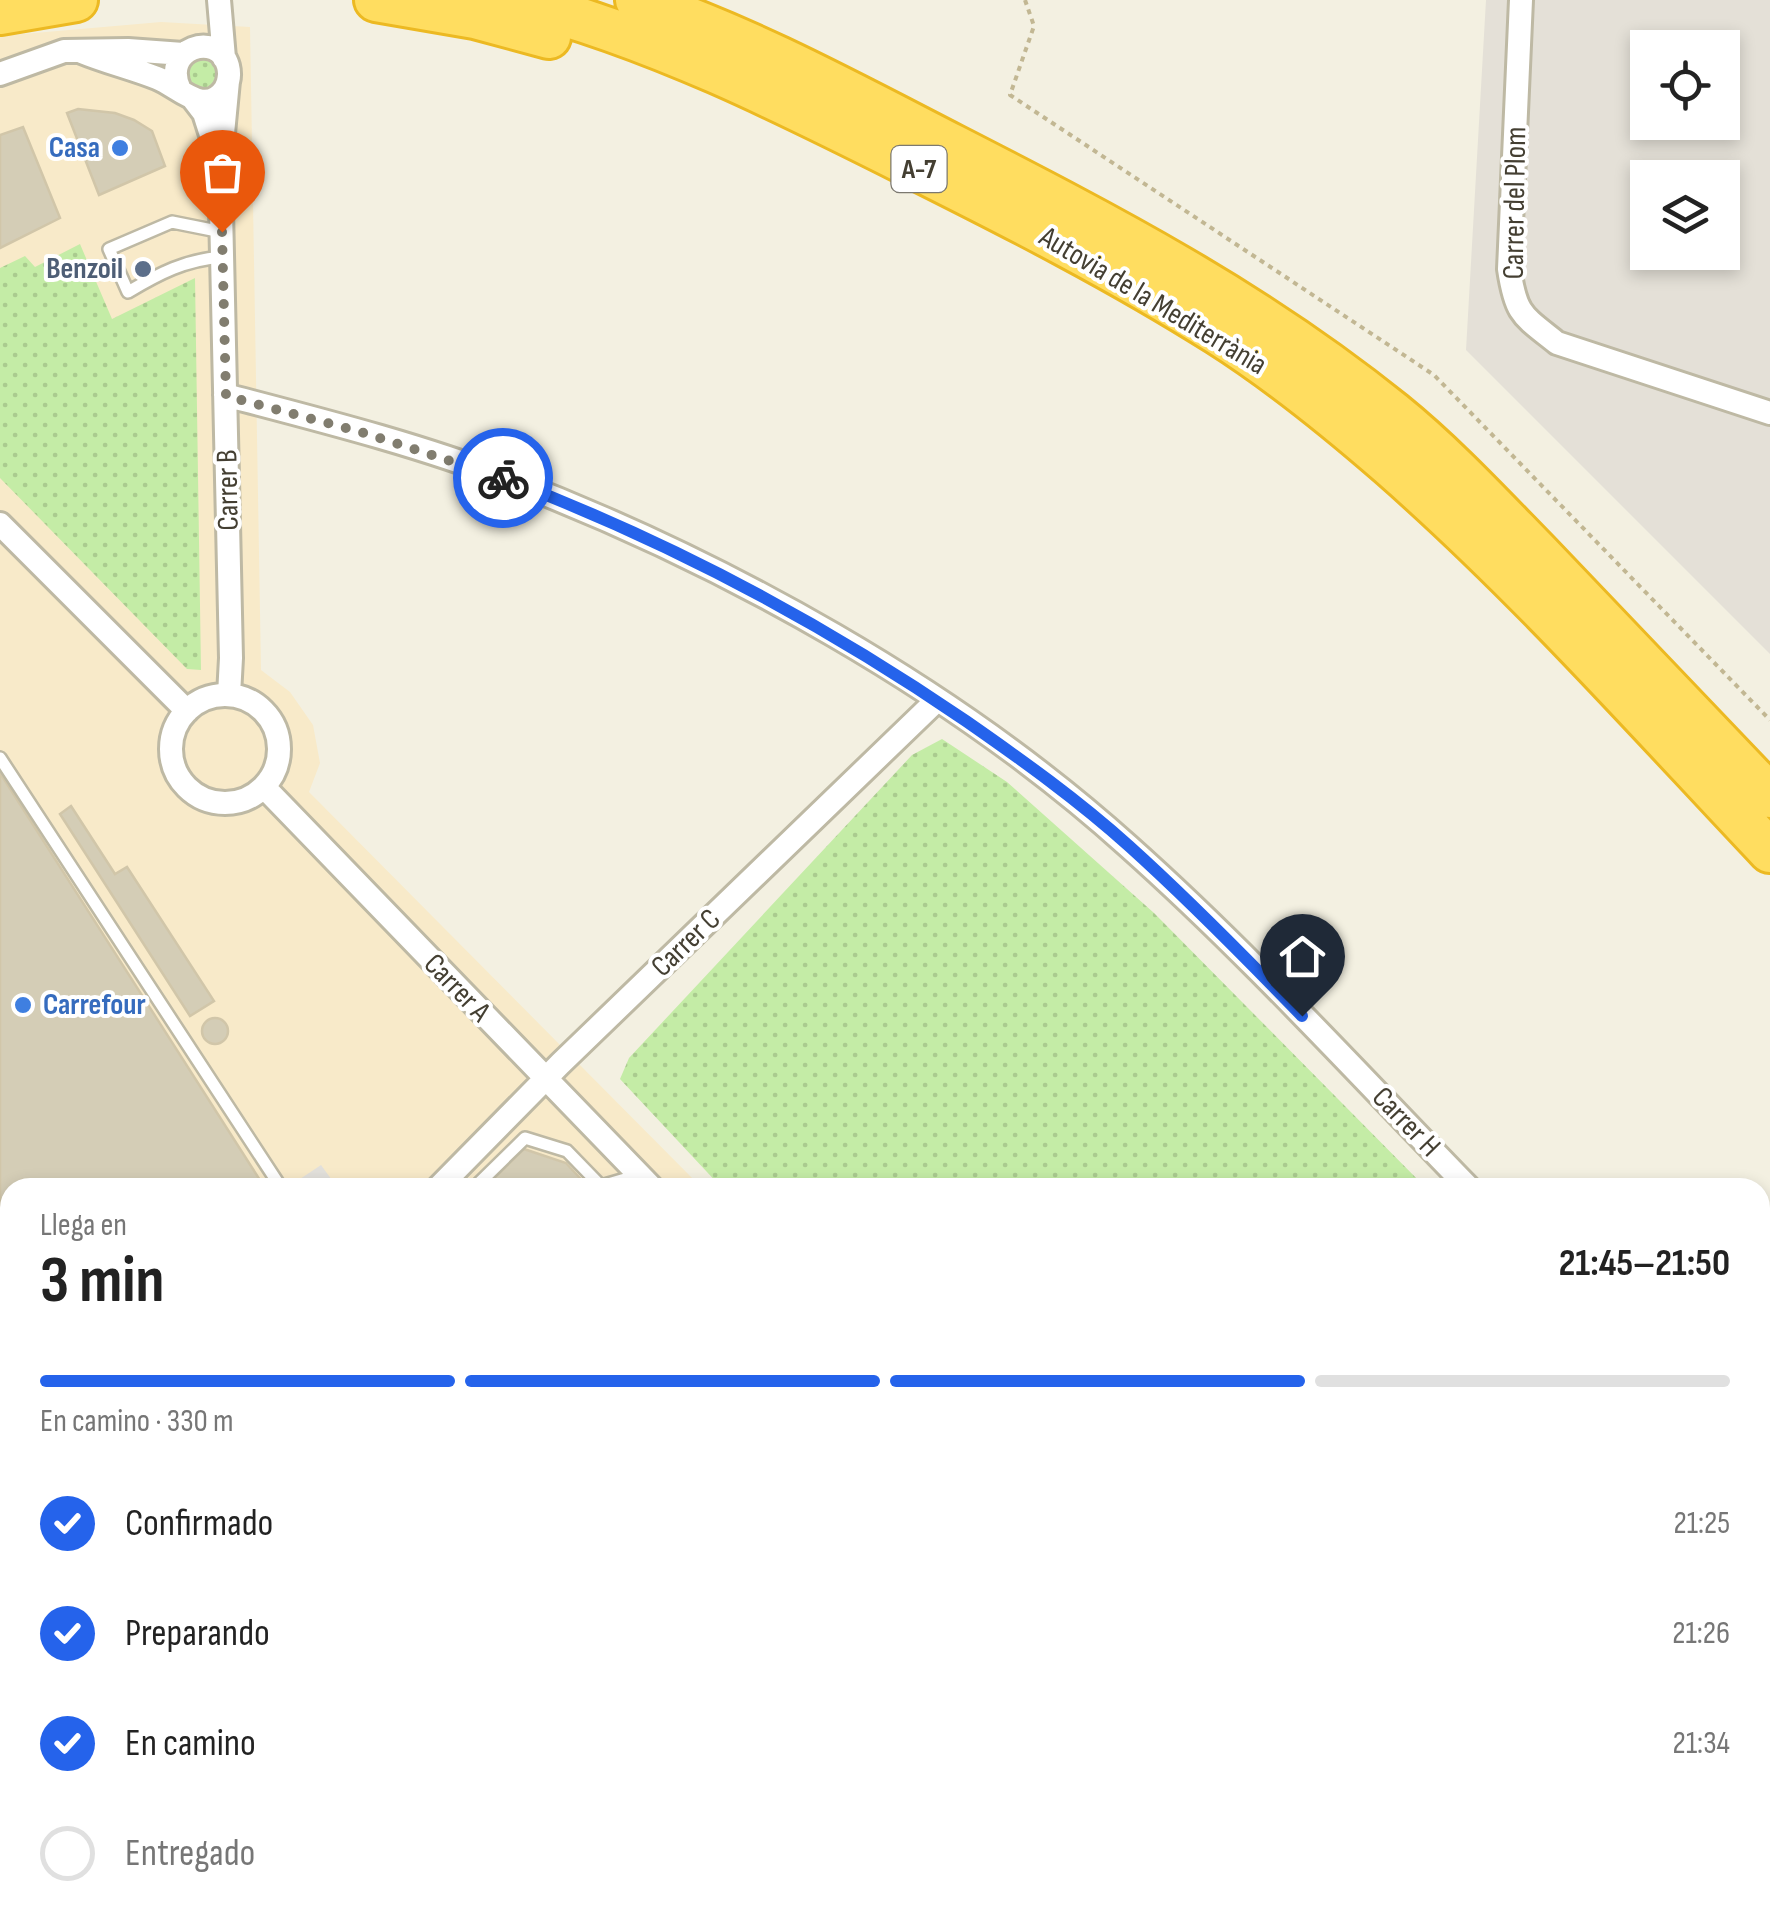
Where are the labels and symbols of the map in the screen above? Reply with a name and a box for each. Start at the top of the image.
street label: Carrer del Plom [1496,126,1534,280]
place label: Casa [49,130,100,166]
pin [180,130,265,233]
marker: Casa [109,137,131,159]
road number: A-7 [892,146,946,192]
street label: Autovia de la Mediterrània [1032,218,1273,383]
place label: Benzoil [46,251,123,287]
marker: Benzoil [132,258,154,280]
courier [453,428,553,528]
street label: Carrer B [209,449,247,531]
street label: Carrer C [644,901,728,985]
pin [1260,914,1345,1017]
street label: Carrer A [416,946,498,1030]
place label: Carrefour [43,987,146,1023]
marker: Carrefour [12,994,34,1016]
street label: Carrer H [1364,1080,1448,1164]

